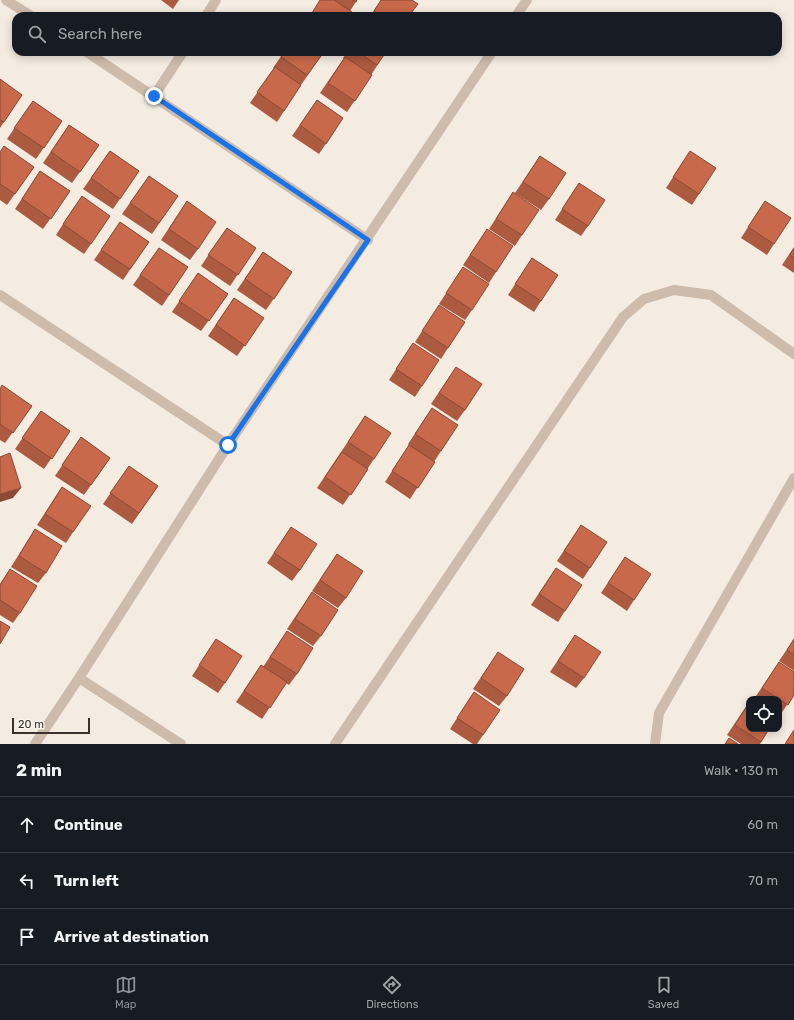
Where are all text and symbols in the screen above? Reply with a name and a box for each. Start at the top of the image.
search box [12,12,782,56]
icon: search [26,23,48,45]
text: Search here [58,25,142,43]
route end [145,87,163,105]
route start [219,436,237,454]
map controls [746,696,782,732]
button: locate [746,696,782,732]
scale bar [12,716,90,735]
text: 20 m [18,718,44,731]
text: 2 min [16,760,62,780]
text: Walk · 130 m [704,763,778,778]
icon: ahead [16,814,38,836]
text: Continue [54,816,123,834]
text: 60 m [747,817,778,832]
icon: left [16,870,38,892]
text: Turn left [54,872,119,890]
text: 70 m [748,873,778,888]
icon: arrive [16,926,38,948]
text: Arrive at destination [54,928,209,946]
tab: Map [115,974,137,1011]
tab: Directions [366,974,418,1011]
tab: Saved [648,974,679,1011]

